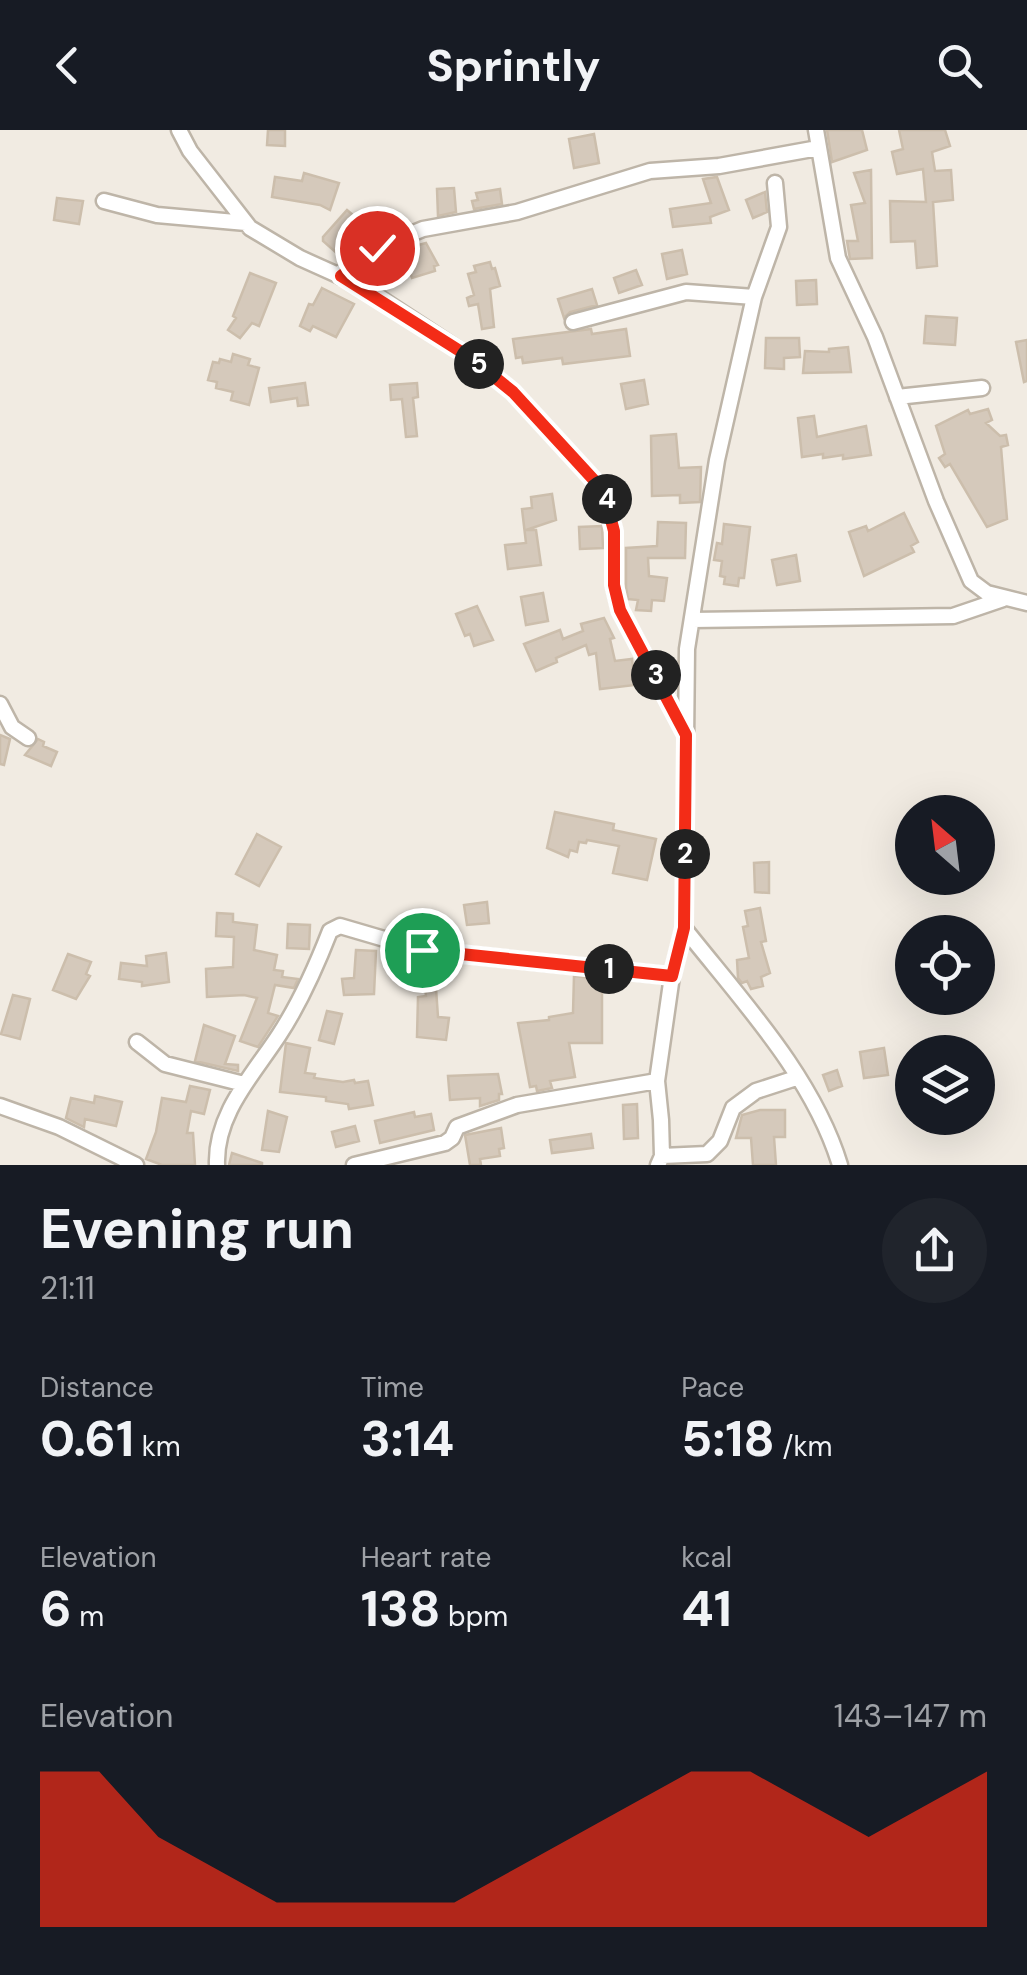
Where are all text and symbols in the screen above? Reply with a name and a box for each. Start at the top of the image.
text: Sprintly [427,36,600,95]
icon: back [40,38,95,93]
icon: search [932,38,987,93]
pin [335,206,420,291]
icon: check [350,221,405,276]
pin: 5 [454,339,504,389]
text: 5 [470,345,488,382]
pin: 4 [582,474,632,524]
text: 4 [598,480,616,517]
pin: 3 [631,650,681,700]
text: 3 [648,656,664,693]
north arrow [895,795,995,895]
map controls [895,795,995,1135]
pin: 2 [660,829,710,879]
text: 2 [677,835,693,872]
pin [380,908,465,993]
button: locate [895,915,995,1015]
icon: arrive [395,923,450,978]
pin: 1 [584,944,634,994]
text: 1 [604,950,614,987]
button: layers [895,1035,995,1135]
text: Evening run [40,1193,354,1265]
button: share [882,1198,987,1303]
text: 21:11 [40,1267,95,1309]
text: Distance [40,1369,154,1406]
text: Time [361,1369,424,1406]
text: Pace [681,1369,744,1406]
text: 0.61 [40,1406,134,1472]
text: 3:14 [361,1406,454,1472]
text: 5:18 [681,1406,775,1472]
text: km [134,1428,181,1465]
text: /km [775,1428,832,1465]
text: Elevation [40,1539,157,1576]
text: Heart rate [361,1539,491,1576]
text: kcal [681,1539,732,1576]
text: 6 [40,1576,72,1642]
text: 138 [361,1576,441,1642]
text: 41 [681,1576,732,1642]
text: m [72,1598,104,1635]
text: bpm [441,1598,508,1635]
text: Elevation [40,1695,173,1737]
text: 143–147 m [834,1695,987,1737]

